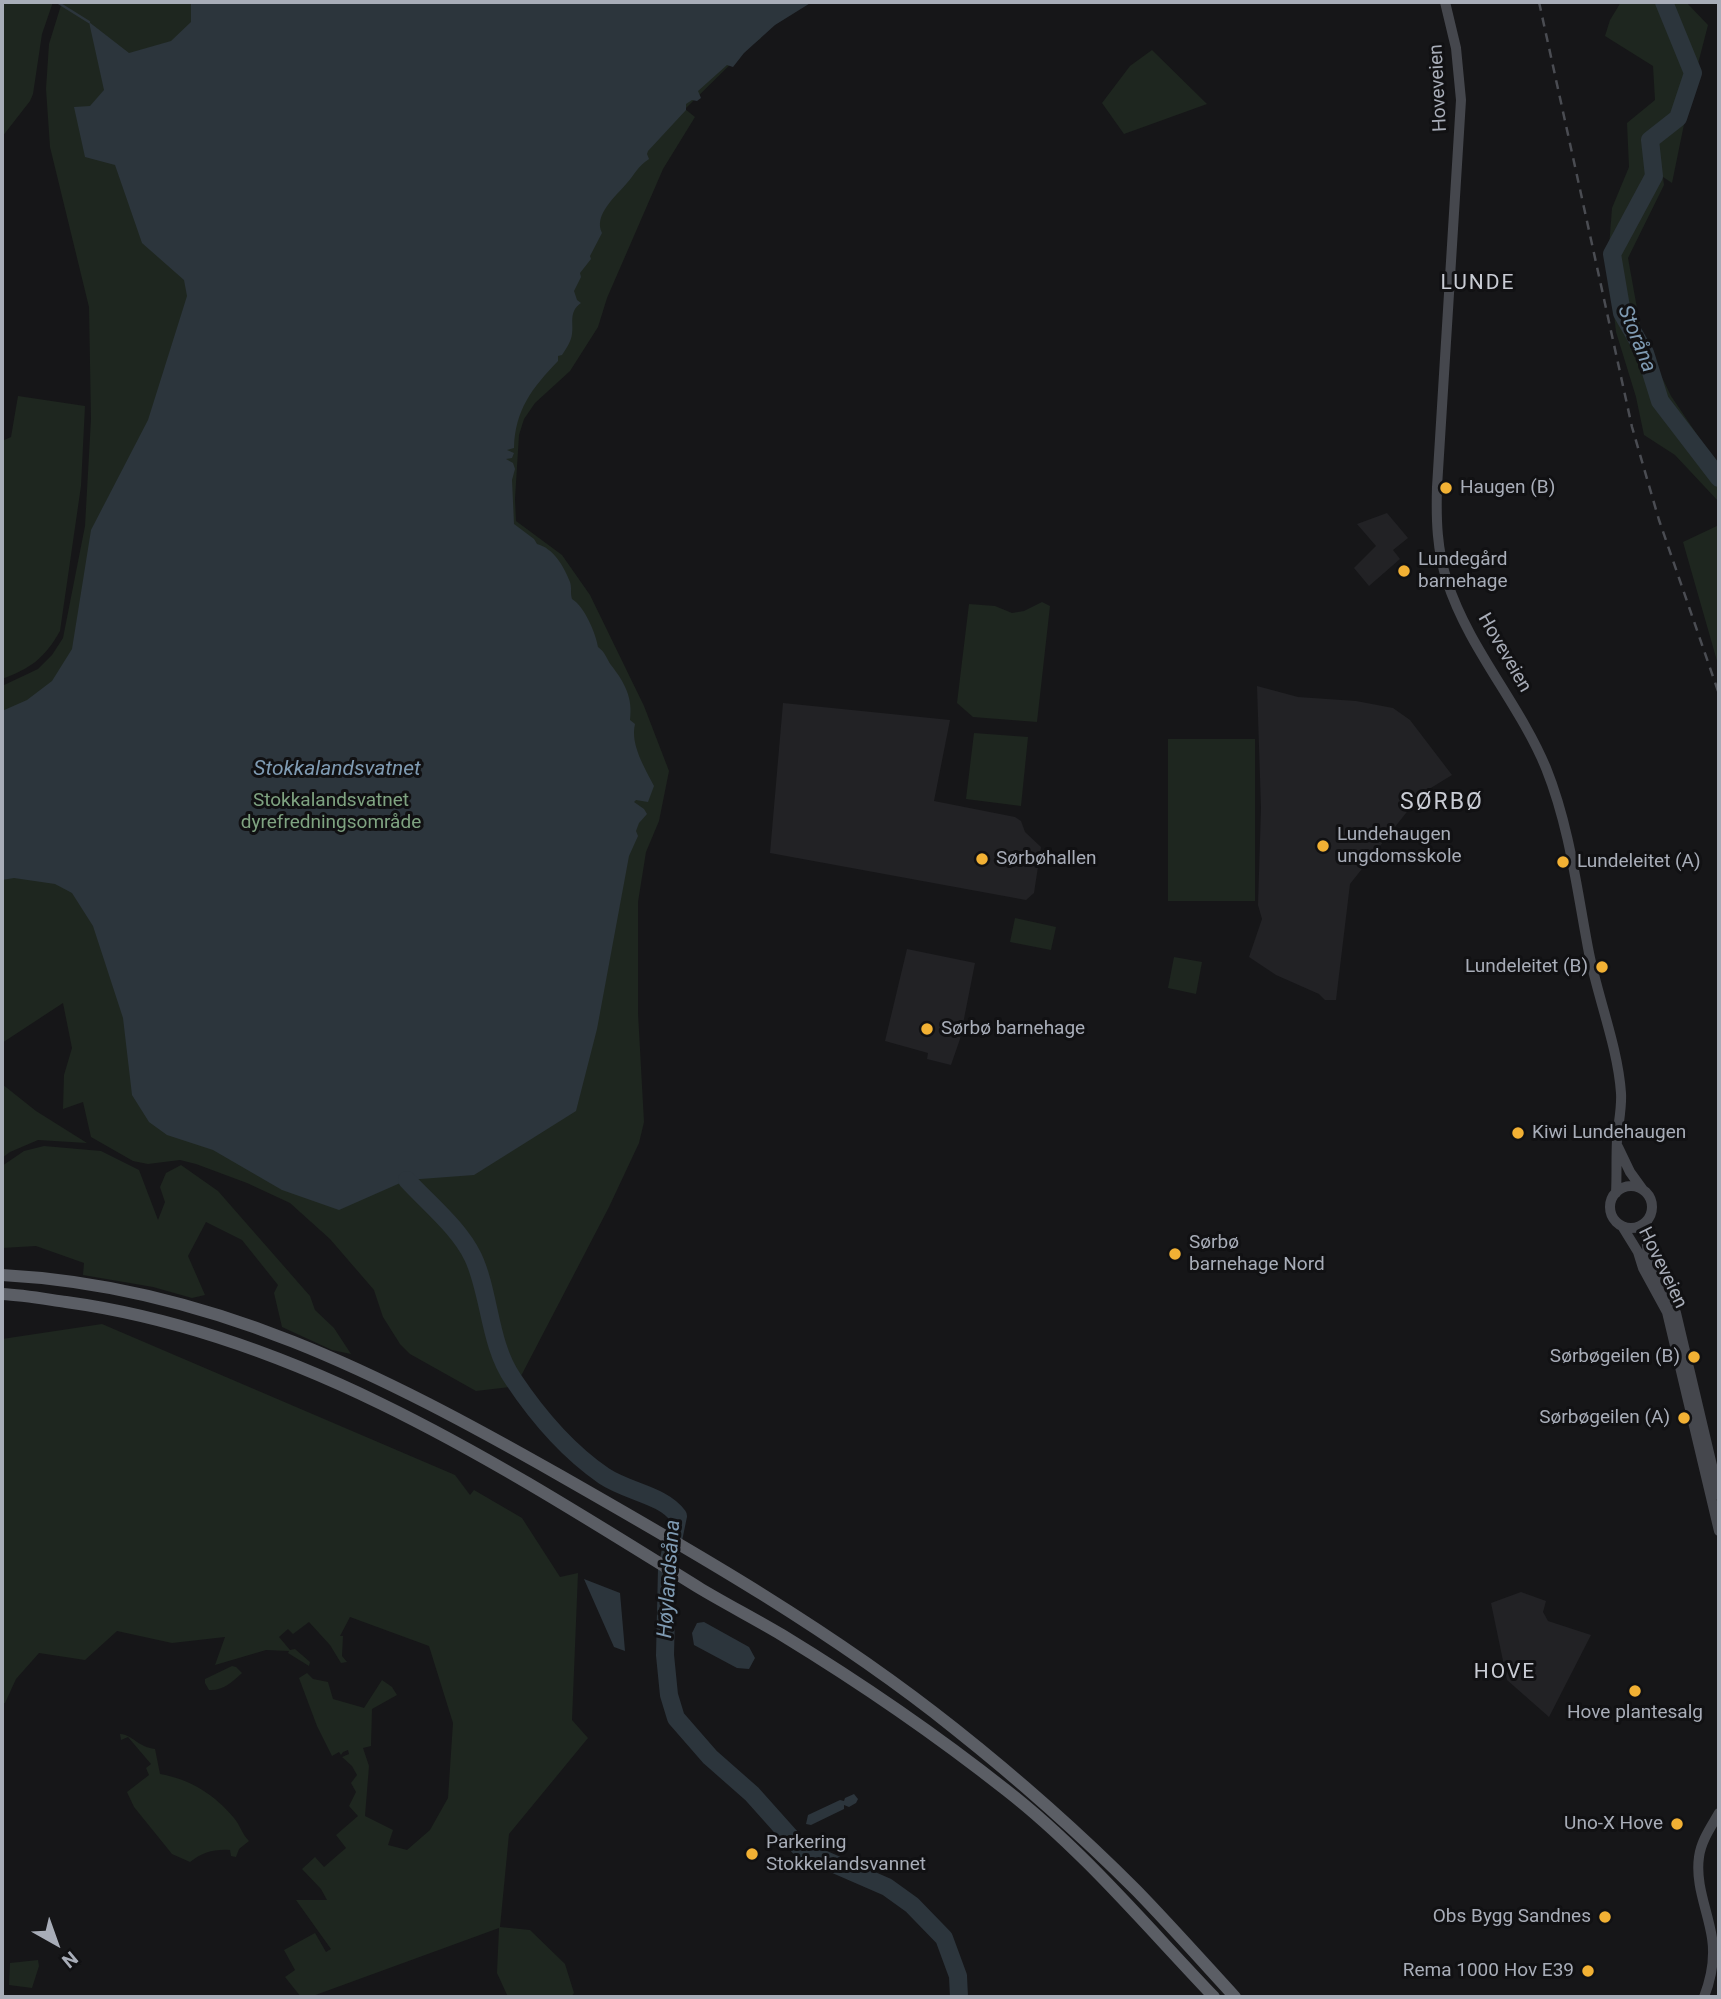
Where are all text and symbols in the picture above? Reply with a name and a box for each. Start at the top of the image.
street label: Hoveveien [1425,44,1453,132]
district label: LUNDE [1441,271,1515,297]
water label: Storåna [1611,302,1661,376]
place label: Haugen (B) [1460,477,1555,499]
marker: Haugen (B) [1438,480,1454,496]
place label: Lundegård barnehage [1418,549,1508,593]
marker: Lundegård barnehage [1396,563,1412,579]
street label: Hoveveien [1472,609,1536,697]
water label: Stokkalandsvatnet [253,757,421,783]
district label: SØRBØ [1401,789,1483,817]
park label: Stokkalandsvatnet dyrefredningsområde [241,790,421,834]
place label: Lundehaugen ungdomsskole [1337,824,1462,868]
marker: Lundehaugen ungdomsskole [1315,838,1331,854]
place label: Sørbøhallen [996,848,1097,870]
marker: Sørbøhallen [974,851,990,867]
place label: Lundeleitet (A) [1577,851,1701,873]
marker: Lundeleitet (A) [1555,854,1571,870]
place label: Lundeleitet (B) [1465,956,1588,978]
marker: Lundeleitet (B) [1594,959,1610,975]
place label: Sørbø barnehage [941,1018,1085,1040]
marker: Sørbø barnehage [919,1021,935,1037]
place label: Kiwi Lundehaugen [1532,1122,1686,1144]
marker: Kiwi Lundehaugen [1510,1125,1526,1141]
street label: Hoveveien [1633,1224,1691,1312]
place label: Sørbø barnehage Nord [1189,1232,1325,1276]
marker: Sørbø barnehage Nord [1167,1246,1183,1262]
place label: Sørbøgeilen (B) [1550,1346,1680,1368]
marker: Sørbøgeilen (B) [1686,1349,1702,1365]
place label: Sørbøgeilen (A) [1539,1407,1670,1429]
marker: Sørbøgeilen (A) [1676,1410,1692,1426]
water label: Høylandsåna [653,1519,687,1639]
district label: HOVE [1474,1660,1536,1686]
marker: Hove plantesalg [1627,1683,1643,1699]
place label: Hove plantesalg [1567,1702,1703,1724]
place label: Uno-X Hove [1564,1813,1663,1835]
marker: Uno-X Hove [1669,1816,1685,1832]
place label: Parkering Stokkelandsvannet [766,1832,926,1876]
marker: Parkering Stokkelandsvannet [744,1846,760,1862]
place label: Obs Bygg Sandnes [1433,1906,1591,1928]
north arrow [21,1908,91,1978]
marker: Obs Bygg Sandnes [1597,1909,1613,1925]
text: N [57,1946,82,1973]
place label: Rema 1000 Hov E39 [1403,1960,1574,1982]
marker: Rema 1000 Hov E39 [1580,1963,1596,1979]

